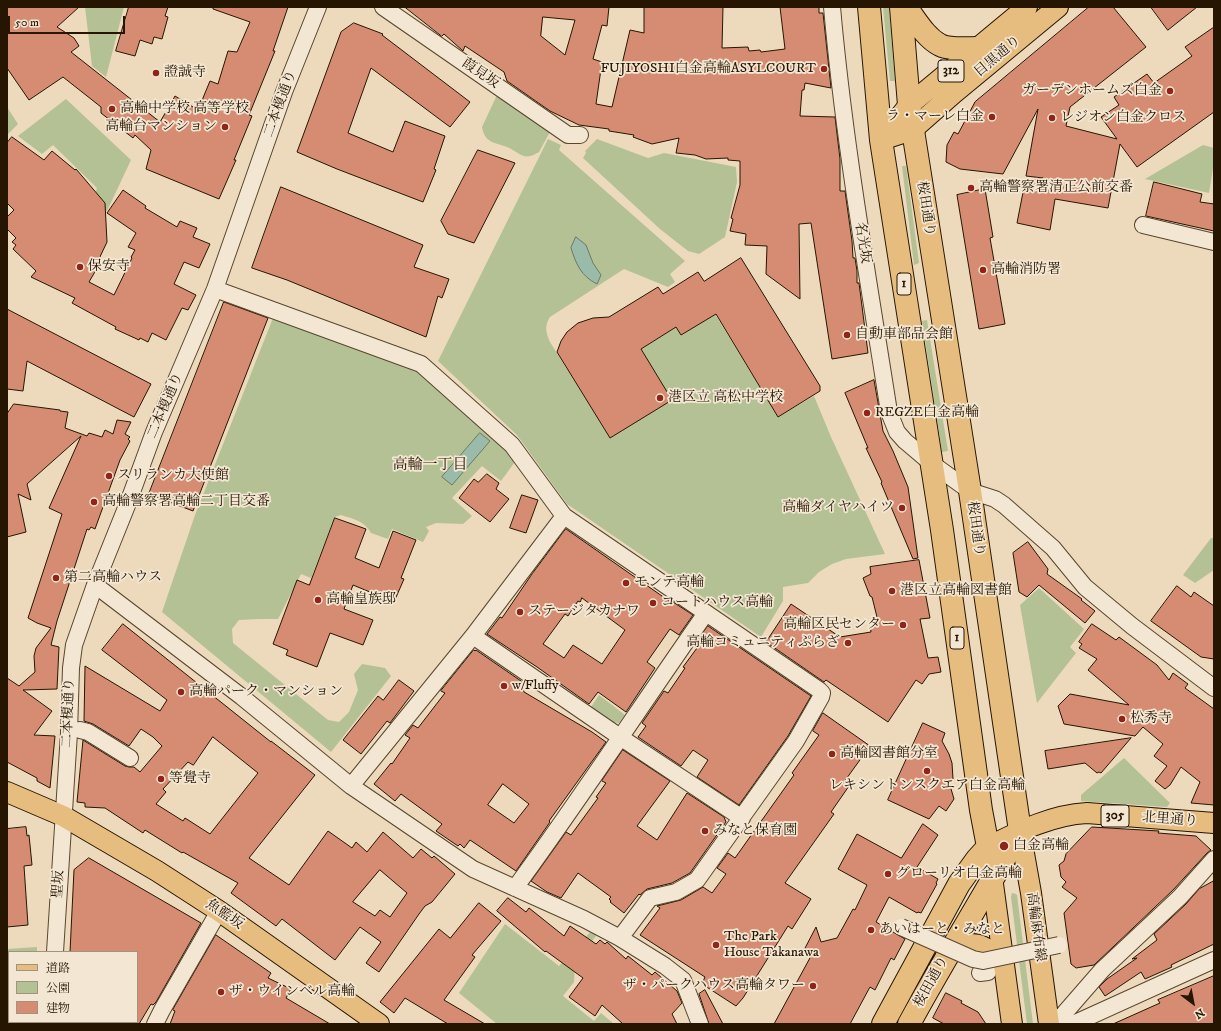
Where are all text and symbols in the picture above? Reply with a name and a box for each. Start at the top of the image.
scale bar [10,8,127,34]
text: 50 m [15,15,39,30]
street label: 目黒通り [971,33,1025,81]
street label: 葭見坂 [458,55,502,93]
road number: 312 [938,60,964,82]
place label: FUJIYOSHI白金高輪ASYLCOURT [601,61,816,77]
marker: FUJIYOSHI白金高輪ASYLCOURT [819,64,829,74]
place label: 證誠寺 [164,65,206,81]
marker: 證誠寺 [151,68,161,78]
street label: 二本榎通り [261,68,301,140]
place label: ガーデンホームズ白金 [1022,83,1162,99]
marker: ガーデンホームズ白金 [1165,86,1175,96]
place label: 高輪中学校 高等学校 [120,101,249,117]
marker: 高輪中学校 高等学校 [107,104,117,114]
place label: ラ・マーレ白金 [886,109,984,125]
place label: レジオン白金クロス [1060,110,1186,126]
marker: ラ・マーレ白金 [987,112,997,122]
marker: レジオン白金クロス [1047,113,1057,123]
place label: 高輪台マンション [105,119,217,135]
marker: 高輪台マンション [220,122,230,132]
street label: 桜田通り [912,180,938,238]
place label: 高輪警察署清正公前交番 [979,180,1133,196]
marker: 高輪警察署清正公前交番 [966,183,976,193]
street label: 名光坂 [850,221,874,265]
place label: 保安寺 [88,259,130,275]
marker: 保安寺 [75,262,85,272]
place label: 高輪消防署 [991,262,1061,278]
marker: 高輪消防署 [978,265,988,275]
road number: 1 [897,273,911,295]
place label: 自動車部品会館 [855,327,953,343]
marker: 自動車部品会館 [842,330,852,340]
street label: 二本榎通り [145,371,187,441]
place label: 港区立 高松中学校 [668,390,783,406]
marker: 港区立 高松中学校 [655,393,665,403]
place label: REGZE白金高輪 [875,405,979,421]
marker: REGZE白金高輪 [862,408,872,418]
district label: 高輪一丁目 [393,457,467,475]
place label: スリランカ大使館 [117,468,229,484]
marker: スリランカ大使館 [104,471,114,481]
place label: 高輪警察署高輪二丁目交番 [102,494,270,510]
marker: 高輪警察署高輪二丁目交番 [89,497,99,507]
place label: 高輪ダイヤハイツ [782,500,894,516]
street label: 桜田通り [963,500,987,558]
marker: 高輪ダイヤハイツ [897,503,907,513]
place label: 第二高輪ハウス [64,570,162,586]
marker: 第二高輪ハウス [51,573,61,583]
place label: モンテ高輪 [634,575,704,591]
marker: モンテ高輪 [621,578,631,588]
place label: 港区立高輪図書館 [900,583,1012,599]
marker: 港区立高輪図書館 [887,586,897,596]
place label: 高輪皇族邸 [326,592,396,608]
marker: 高輪皇族邸 [313,595,323,605]
place label: コートハウス高輪 [661,595,773,611]
marker: コートハウス高輪 [648,598,658,608]
place label: ステージタカナワ [528,604,640,620]
marker: ステージタカナワ [515,607,525,617]
place label: 高輪区民センター [783,617,895,633]
marker: 高輪区民センター [898,620,908,630]
road number: 1 [950,627,964,649]
place label: 高輪コミュニティぷらざ [686,635,840,651]
marker: 高輪コミュニティぷらざ [843,638,853,648]
street label: 二本榎通り [59,678,79,748]
place label: w/Fluffy [512,678,559,694]
marker: w/Fluffy [499,681,509,691]
place label: 高輪パーク・マンション [189,684,343,700]
marker: 高輪パーク・マンション [176,687,186,697]
place label: 松秀寺 [1130,711,1172,727]
marker: 松秀寺 [1117,714,1127,724]
place label: 高輪図書館分室 [840,746,938,762]
marker: 高輪図書館分室 [827,749,837,759]
marker: レキシントンスクエア白金高輪 [922,766,932,776]
place label: 等覺寺 [169,771,211,787]
marker: 等覺寺 [156,774,166,784]
place label: レキシントンスクエア白金高輪 [829,778,1025,794]
road number: 305 [1101,805,1129,827]
street label: 北里通り [1141,810,1199,830]
place label: みなと保育園 [713,823,797,839]
marker: みなと保育園 [700,826,710,836]
place label: 白金高輪 [1013,838,1069,854]
marker: 白金高輪 [998,840,1010,852]
place label: グローリオ白金高輪 [896,866,1022,882]
marker: グローリオ白金高輪 [883,869,893,879]
street label: 聖坂 [50,870,68,898]
street label: 高輪麻布線 [1022,891,1048,963]
street label: 魚籃坂 [202,896,246,934]
place label: あいはーと・みなと [879,922,1005,938]
marker: あいはーと・みなと [866,925,876,935]
place label: The Park House Takanawa [724,929,819,962]
marker: The Park House Takanawa [711,940,721,950]
legend [8,951,138,1023]
street label: 桜田通り [911,953,953,1011]
text: 道路 [46,961,70,976]
place label: ザ・パークハウス高輪タワー [623,978,805,994]
text: 公園 [46,981,70,996]
marker: ザ・パークハウス高輪タワー [808,981,818,991]
north arrow [1173,983,1213,1023]
place label: ザ・ウインベル高輪 [229,984,355,1000]
marker: ザ・ウインベル高輪 [216,987,226,997]
text: 建物 [46,1001,70,1016]
text: N [1192,1005,1207,1022]

